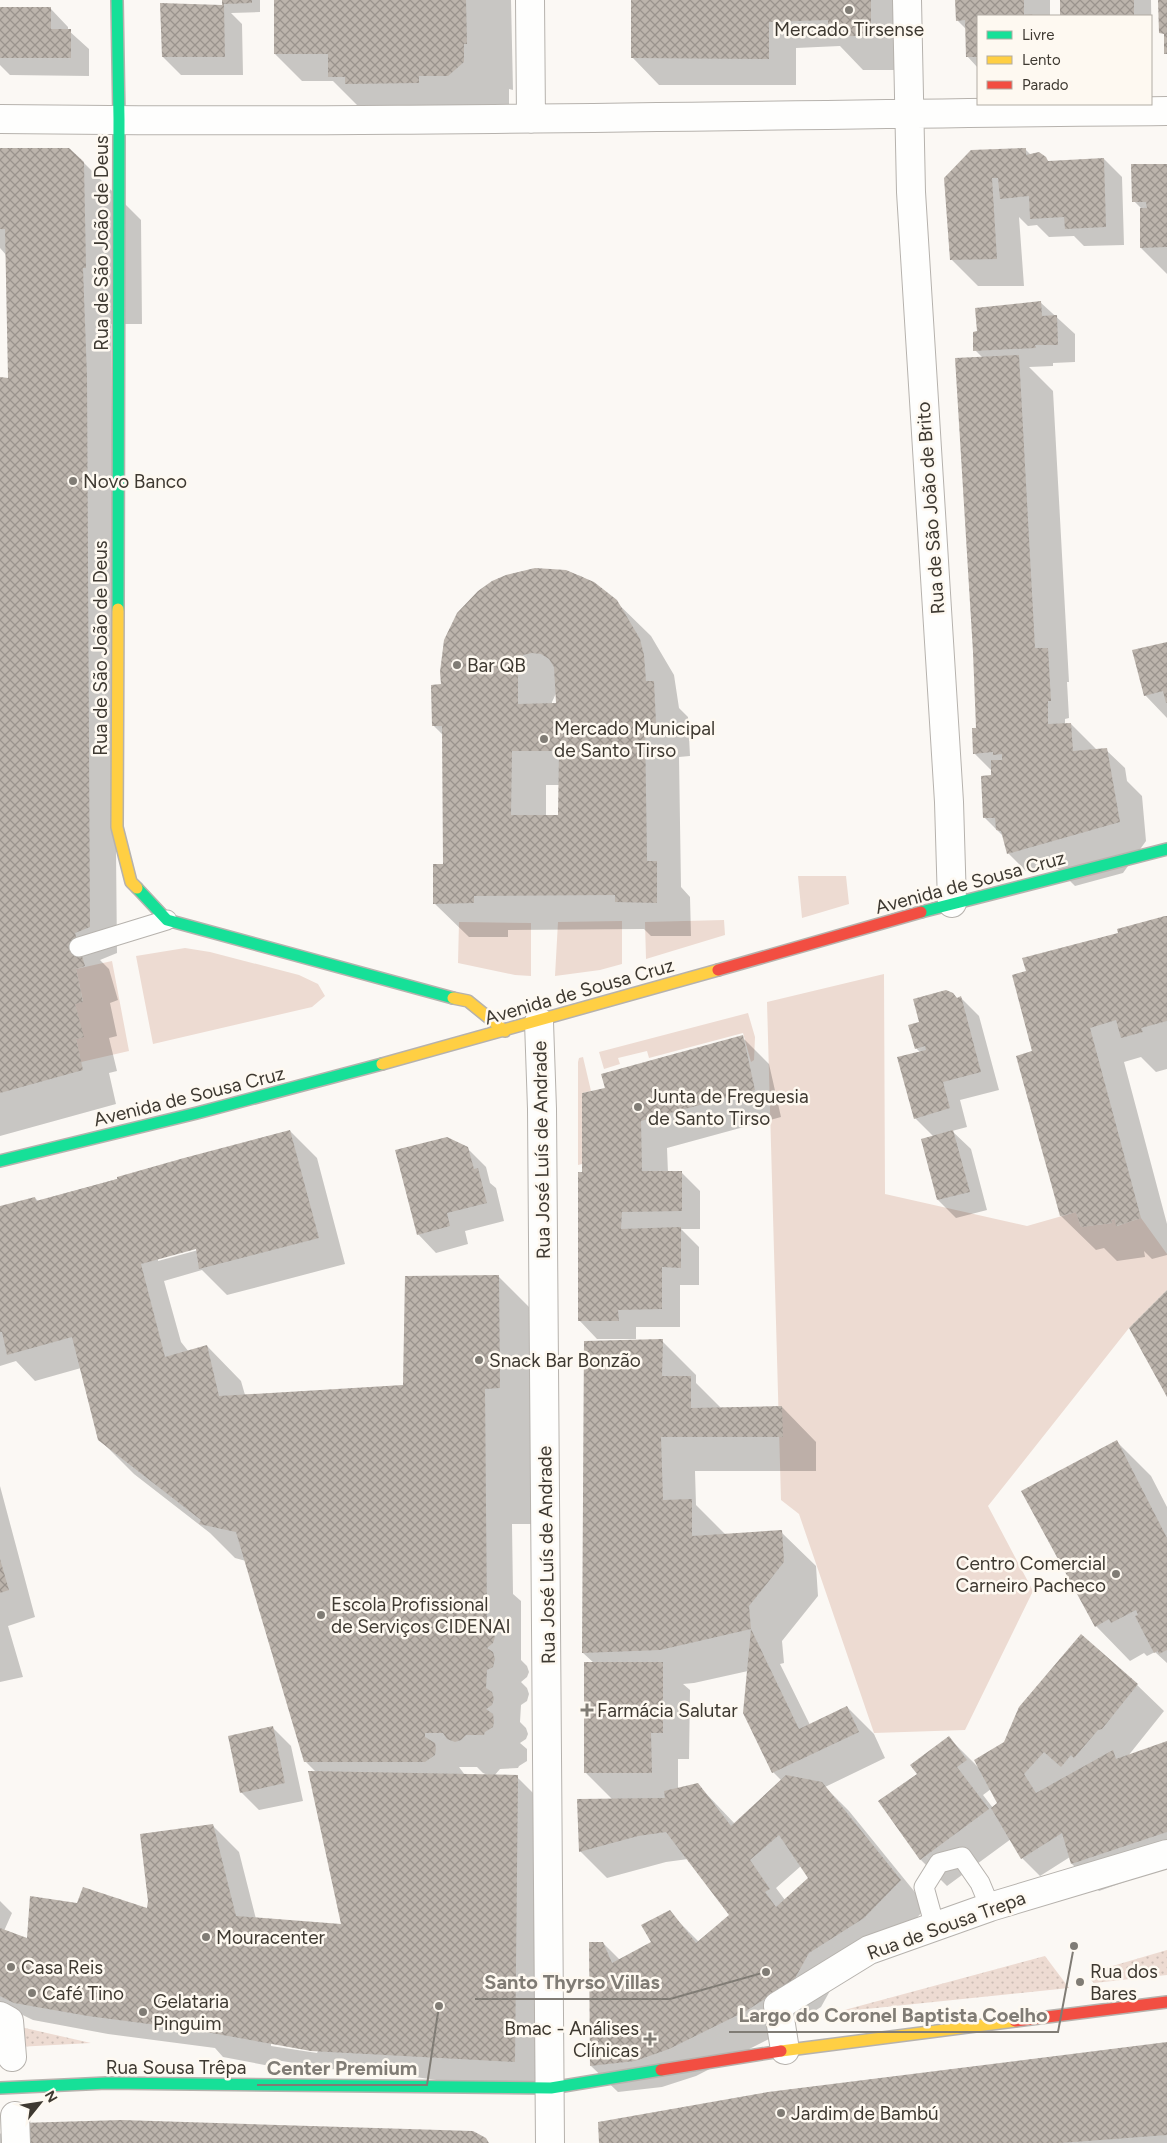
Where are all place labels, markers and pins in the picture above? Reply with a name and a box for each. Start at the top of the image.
marker: Mercado Tirsense [843,4,855,16]
place label: Mercado Tirsense [774,18,924,41]
place label: Novo Banco [83,470,187,493]
marker: Novo Banco [67,475,79,487]
place label: Bar QB [467,654,526,677]
marker: Bar QB [451,659,463,671]
place label: Mercado Municipal de Santo Tirso [554,717,715,762]
marker: Mercado Municipal de Santo Tirso [538,733,550,745]
place label: Junta de Freguesia de Santo Tirso [648,1085,809,1130]
marker: Junta de Freguesia de Santo Tirso [632,1101,644,1113]
place label: Snack Bar Bonzão [489,1349,641,1372]
marker: Snack Bar Bonzão [473,1354,485,1366]
place label: Centro Comercial Carneiro Pacheco [956,1552,1106,1597]
marker: Centro Comercial Carneiro Pacheco [1110,1568,1122,1580]
place label: Escola Profissional de Serviços CIDENAI [331,1593,511,1638]
marker: Escola Profissional de Serviços CIDENAI [315,1609,327,1621]
place label: Farmácia Salutar [597,1699,738,1722]
marker: Farmácia Salutar [581,1704,593,1716]
place label: Mouracenter [216,1926,326,1949]
marker: Mouracenter [200,1931,212,1943]
place label: Casa Reis [21,1956,103,1979]
place label: Rua dos Bares [1090,1960,1158,2005]
marker: Casa Reis [5,1961,17,1973]
callout: Santo Thyrso Villas [475,1964,670,1999]
marker: Rua dos Bares [1074,1976,1086,1988]
place label: Café Tino [42,1982,124,2005]
marker: Café Tino [26,1987,38,1999]
place label: Gelataria Pinguim [153,1990,229,2035]
callout: Largo do Coronel Baptista Coelho [729,1997,1058,2032]
marker: Gelataria Pinguim [137,2006,149,2018]
place label: Bmac - Análises Clínicas [504,2017,639,2062]
marker: Bmac - Análises Clínicas [643,2032,657,2046]
callout: Center Premium [257,2050,427,2085]
place label: Jardim de Bambú [791,2102,939,2125]
marker: Jardim de Bambú [775,2107,787,2119]

